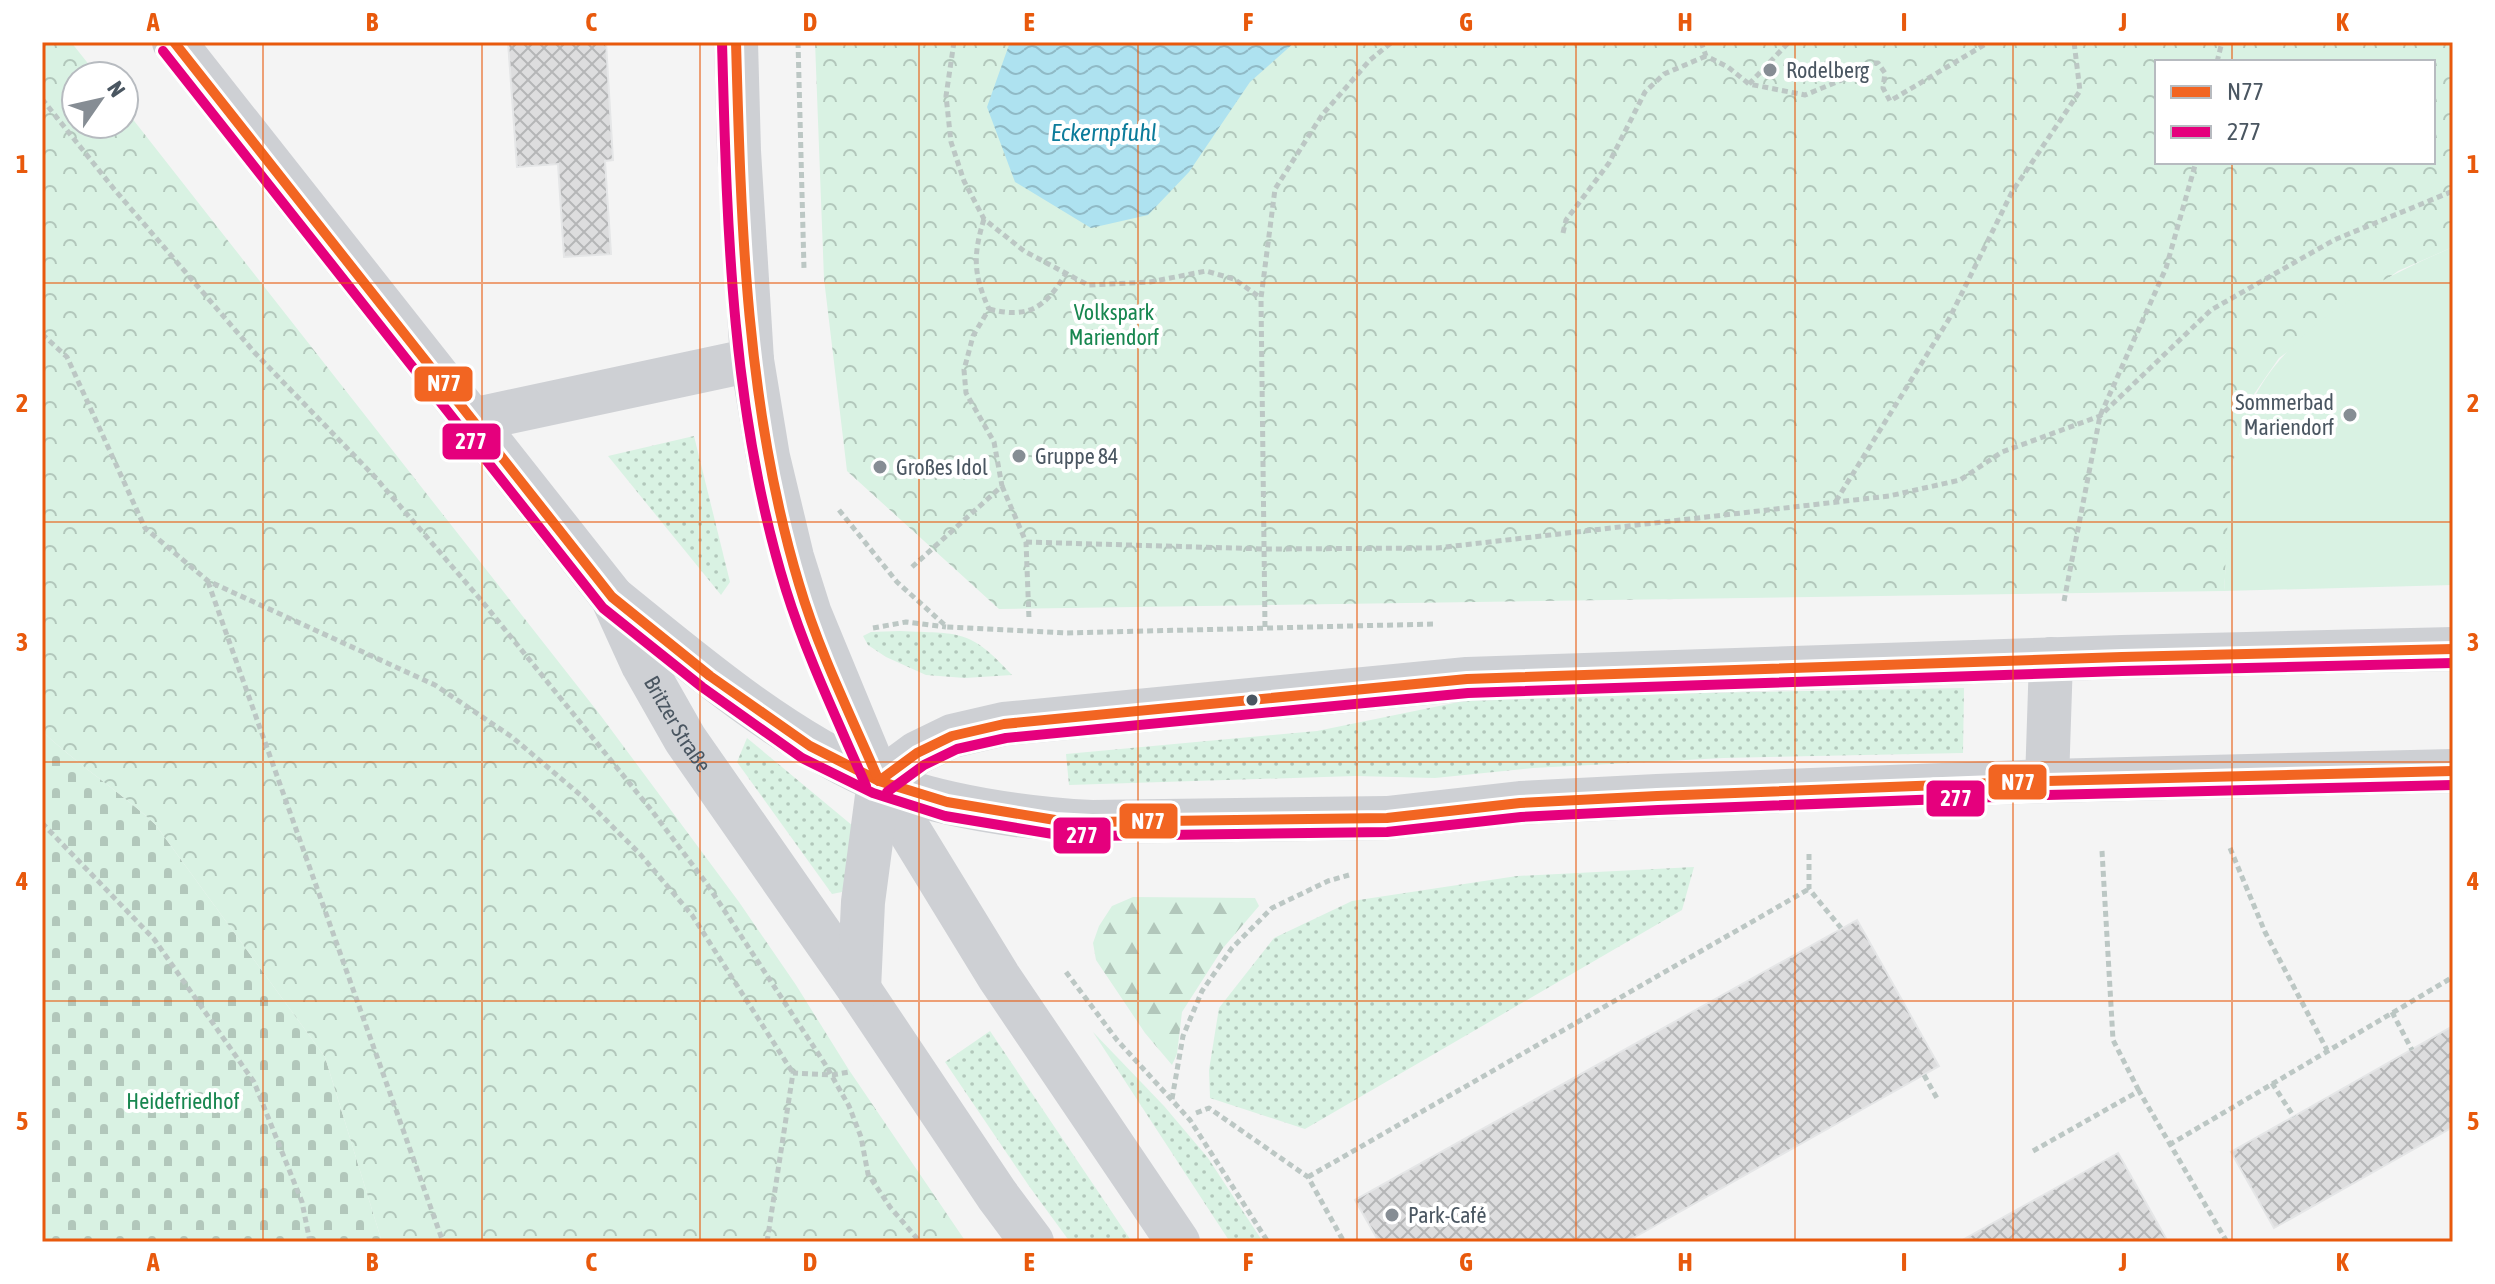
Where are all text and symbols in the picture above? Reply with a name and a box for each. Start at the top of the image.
text: A [146,7,160,37]
text: B [366,7,379,37]
text: C [585,7,597,37]
text: D [803,7,817,37]
text: E [1023,7,1035,37]
text: F [1243,7,1254,37]
text: G [1459,7,1473,37]
text: H [1677,7,1693,37]
text: I [1901,7,1907,37]
text: J [2118,7,2127,37]
text: K [2336,7,2349,37]
place label: Rodelberg [1786,57,1870,83]
north arrow [60,60,140,140]
legend [2155,60,2435,164]
marker: Rodelberg [1761,61,1779,79]
text: N [102,76,131,101]
text: N77 [2227,78,2264,105]
text: 277 [2227,118,2261,145]
water label: Eckernpfuhl [1051,119,1157,146]
text: 1 [16,149,28,179]
text: 1 [2467,149,2479,179]
park label: Volkspark Mariendorf [1069,299,1159,350]
line badge: N77 [413,365,474,403]
text: N77 [427,370,461,396]
text: 2 [16,388,28,418]
text: 2 [2467,388,2479,418]
place label: Sommerbad Mariendorf [2235,389,2334,440]
marker: Sommerbad Mariendorf [2341,406,2359,424]
line badge: 277 [441,422,502,461]
text: 277 [455,428,487,454]
place label: Gruppe 84 [1035,443,1118,469]
marker: Gruppe 84 [1010,447,1028,465]
place label: Großes Idol [896,454,988,480]
marker: Großes Idol [871,458,889,476]
text: 3 [16,627,28,657]
text: 3 [2467,627,2479,657]
street label: Britzer Straße [639,671,717,777]
unlabelled marker [1244,692,1260,708]
line badge: N77 [1987,763,2048,801]
text: N77 [2001,769,2035,795]
line badge: 277 [1925,779,1986,818]
text: 277 [1940,785,1972,811]
line badge: N77 [1118,802,1179,840]
text: N77 [1131,808,1165,834]
line badge: 277 [1052,816,1112,855]
text: 277 [1066,822,1098,848]
text: 4 [15,866,28,896]
text: 4 [2466,866,2479,896]
park label: Heidefriedhof [126,1088,240,1114]
text: 5 [16,1106,28,1136]
text: 5 [2467,1106,2479,1136]
place label: Park-Café [1408,1202,1486,1228]
marker: Park-Café [1383,1206,1401,1224]
text: A [146,1247,160,1277]
text: B [366,1247,379,1277]
text: C [585,1247,597,1277]
text: D [803,1247,817,1277]
text: E [1023,1247,1035,1277]
text: F [1243,1247,1254,1277]
text: G [1459,1247,1473,1277]
text: H [1677,1247,1693,1277]
text: I [1901,1247,1907,1277]
text: J [2118,1247,2127,1277]
text: K [2336,1247,2349,1277]

